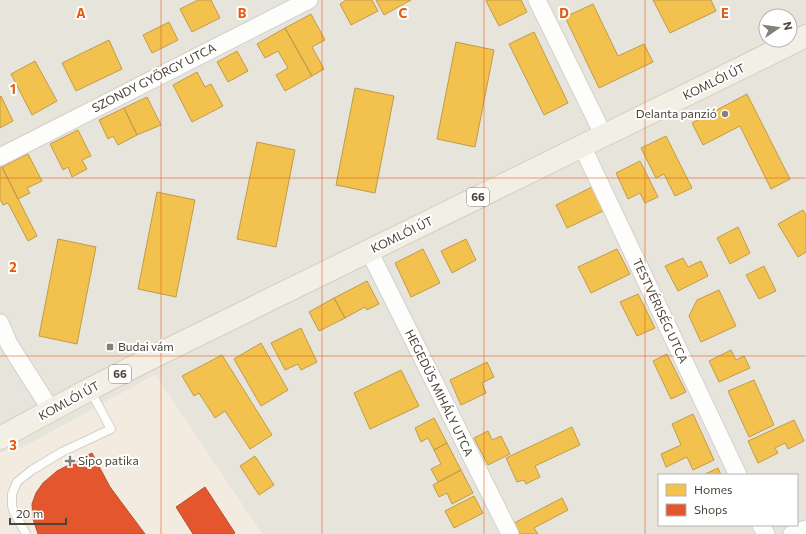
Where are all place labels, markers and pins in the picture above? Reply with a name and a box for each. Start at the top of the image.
place label: Delanta panzió [636,106,717,120]
marker: Delanta panzió [720,109,730,119]
place label: Budai vám [118,339,174,353]
marker: Budai vám [105,342,115,352]
place label: Sipo patika [78,453,139,467]
marker: Sipo patika [65,456,75,466]

